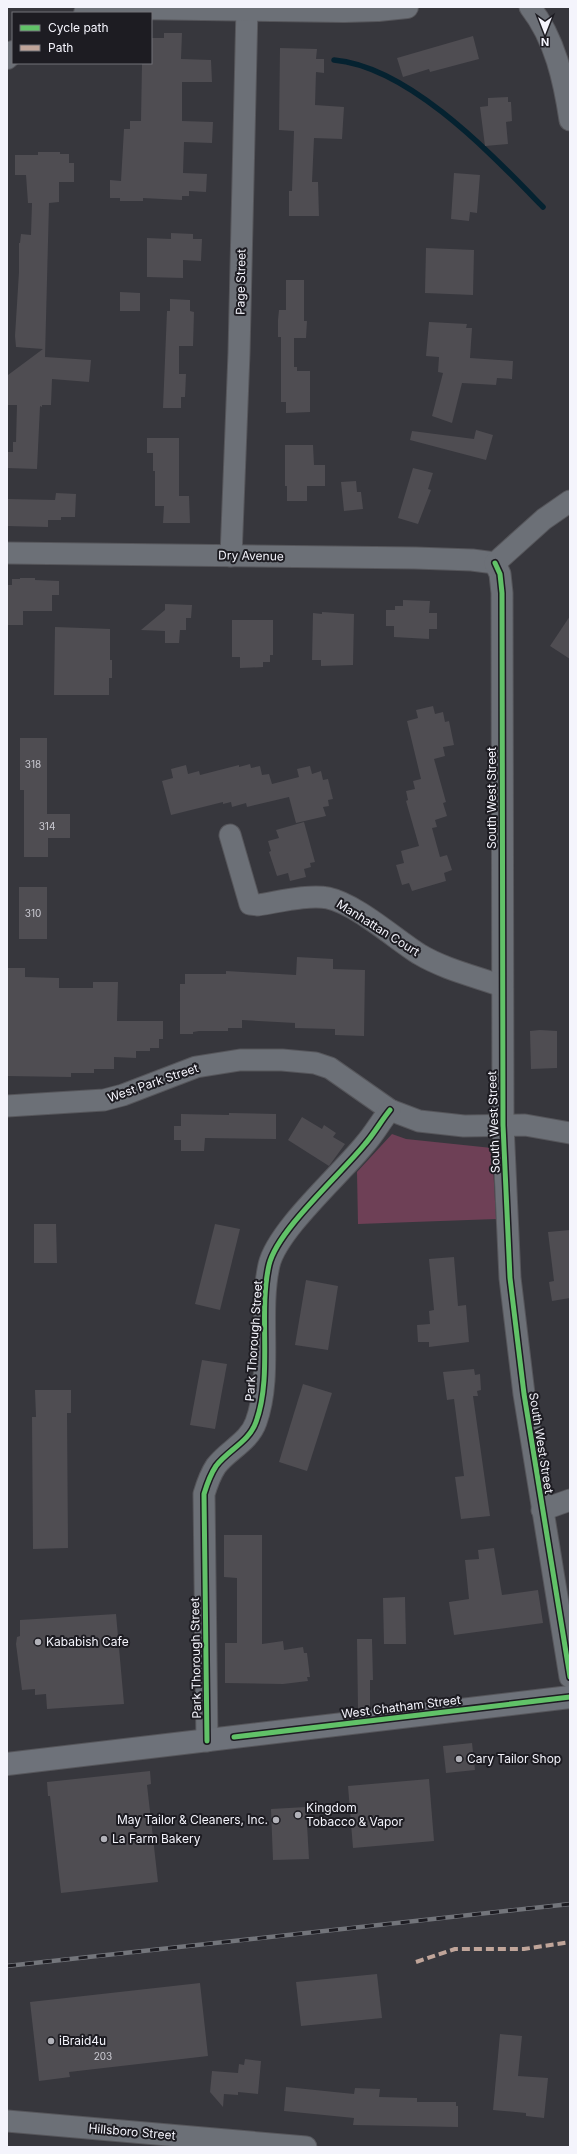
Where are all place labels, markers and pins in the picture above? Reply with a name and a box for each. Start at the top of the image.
place label: Kababish Cafe [46,1634,129,1649]
marker: Kababish Cafe [33,1637,43,1647]
place label: Cary Tailor Shop [467,1751,561,1766]
marker: Cary Tailor Shop [454,1754,464,1764]
place label: Kingdom Tobacco & Vapor [306,1800,404,1829]
marker: Kingdom Tobacco & Vapor [293,1810,303,1820]
place label: May Tailor & Cleaners, Inc. [117,1812,268,1827]
marker: May Tailor & Cleaners, Inc. [271,1815,281,1825]
place label: La Farm Bakery [112,1831,201,1846]
marker: La Farm Bakery [99,1834,109,1844]
place label: iBraid4u [59,2033,106,2048]
marker: iBraid4u [46,2036,56,2046]

